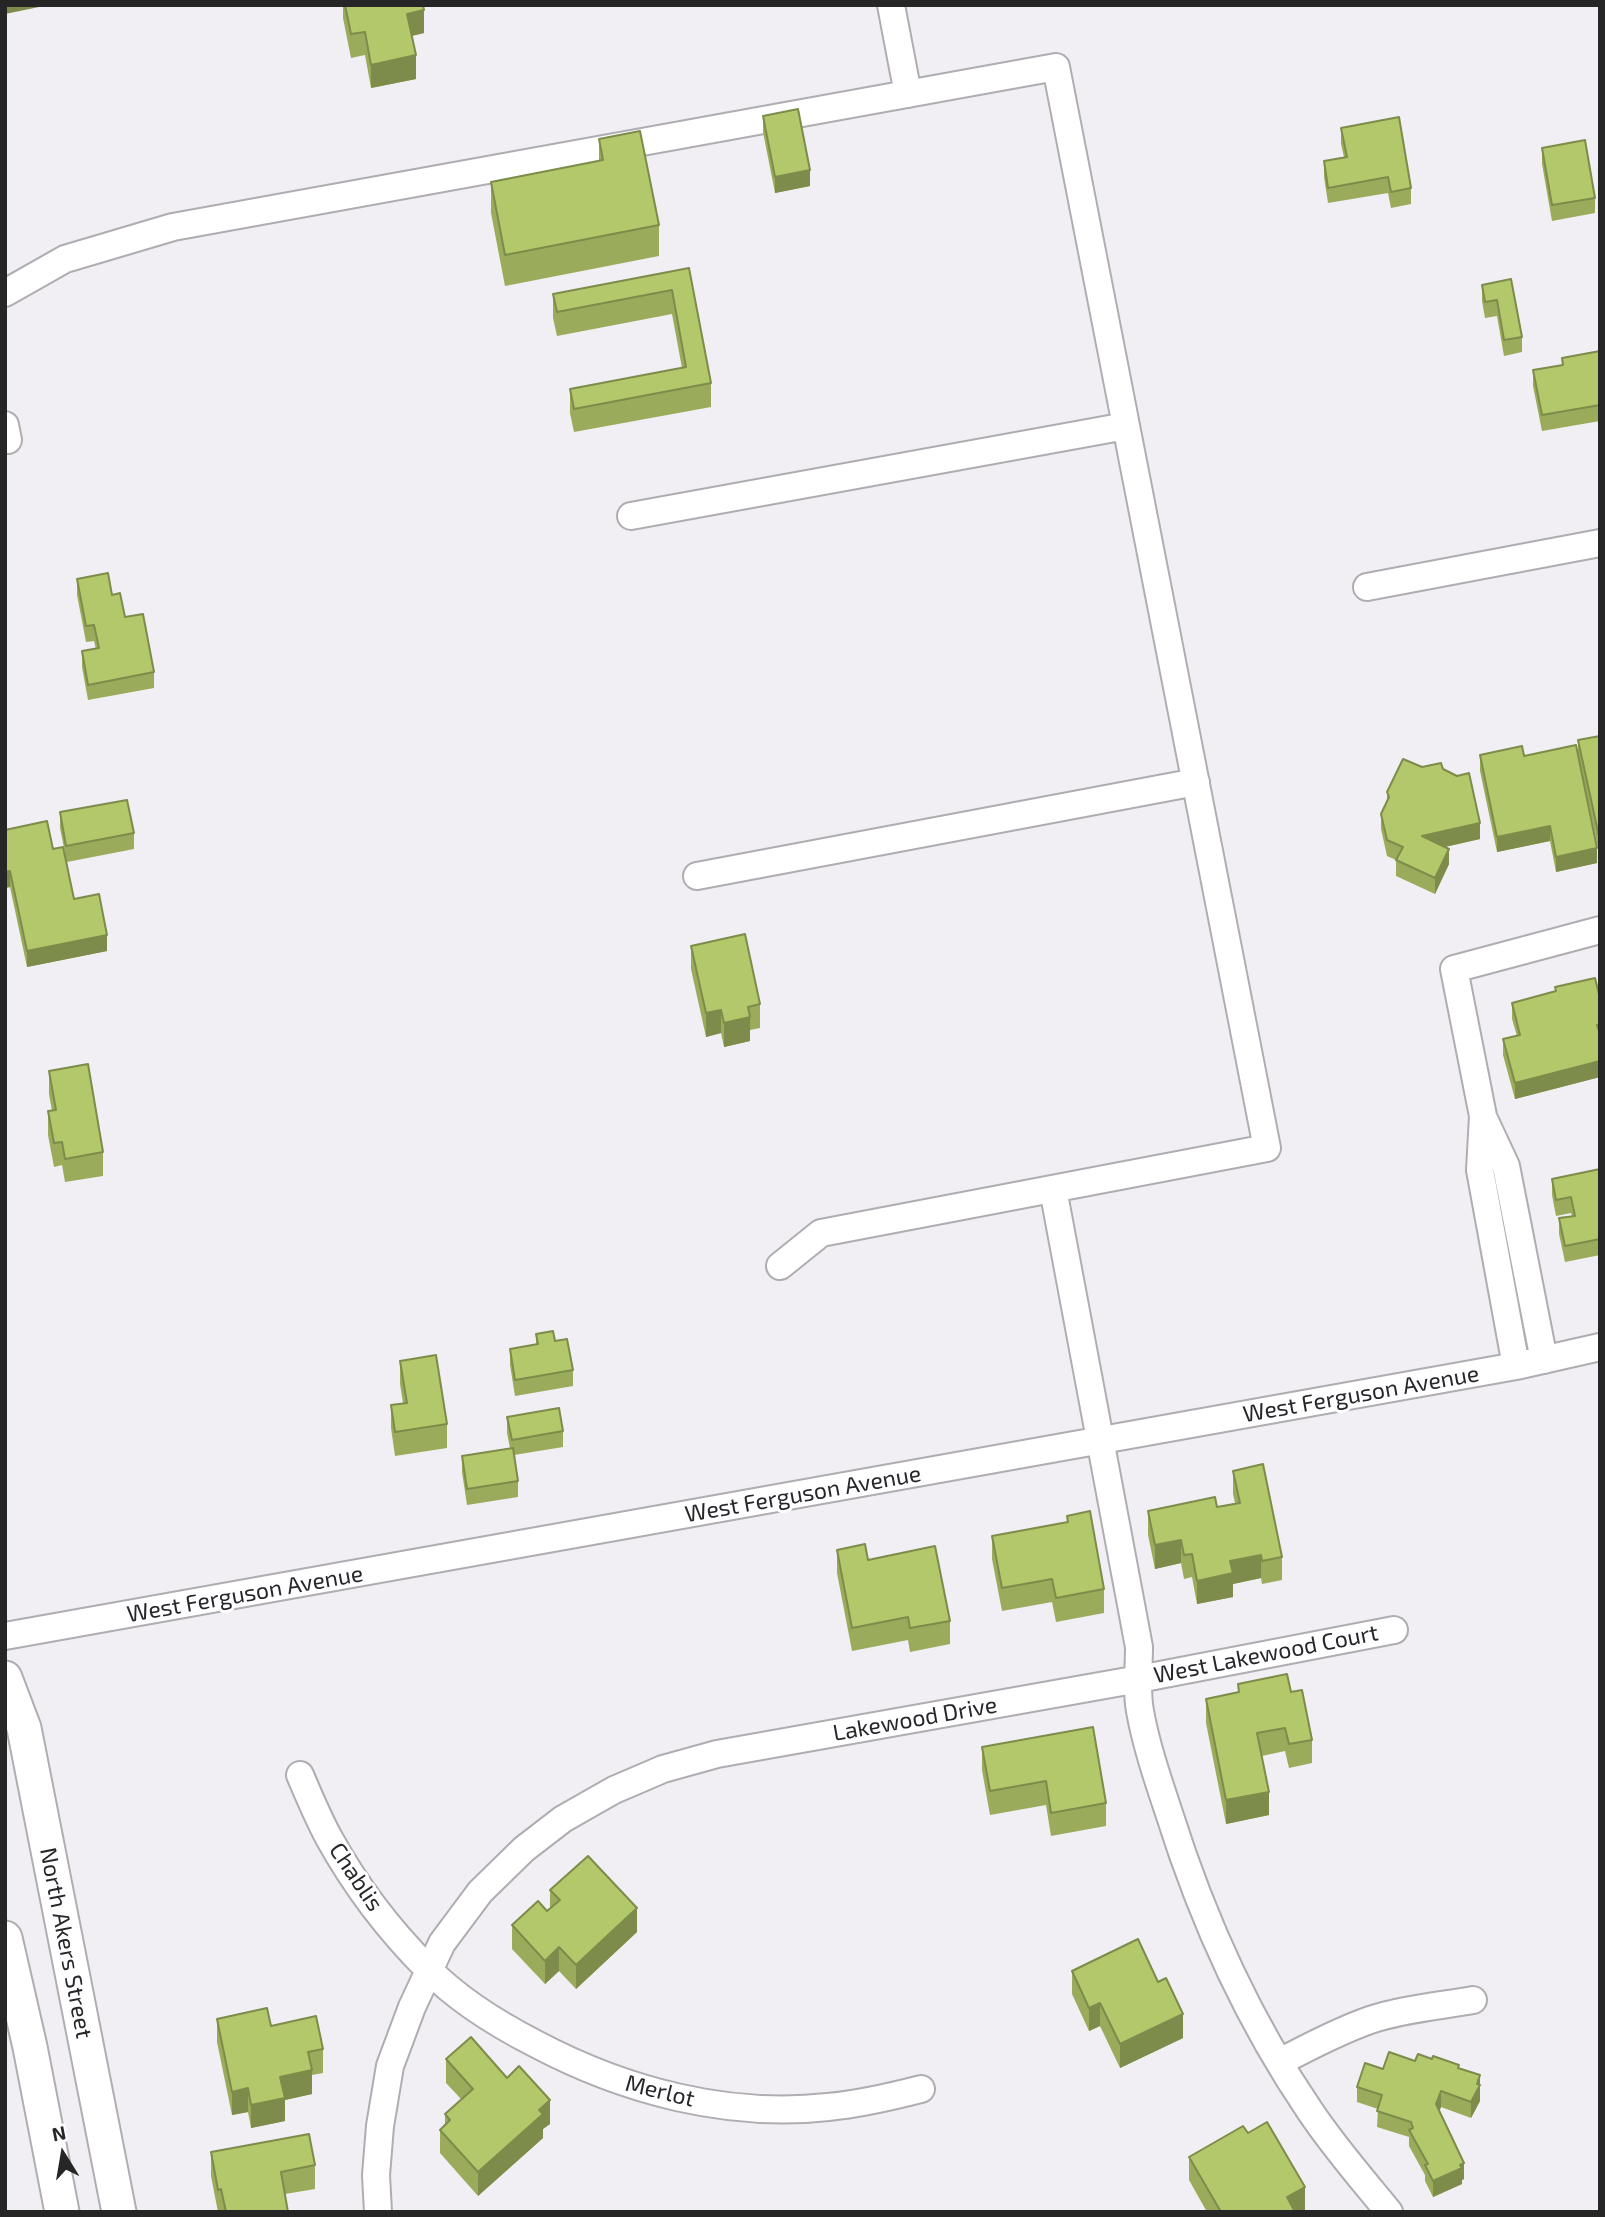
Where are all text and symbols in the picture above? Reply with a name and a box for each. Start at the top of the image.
street label: West Ferguson Avenue [1241,1360,1481,1428]
street label: West Ferguson Avenue [683,1460,923,1528]
street label: West Ferguson Avenue [125,1560,365,1628]
street label: West Lakewood Court [1151,1619,1381,1689]
street label: Lakewood Drive [831,1691,999,1747]
street label: Chablis [323,1838,389,1916]
street label: North Akers Street [34,1845,98,2041]
street label: Merlot [623,2069,697,2113]
north arrow [28,2119,98,2189]
text: N [50,2120,68,2145]

